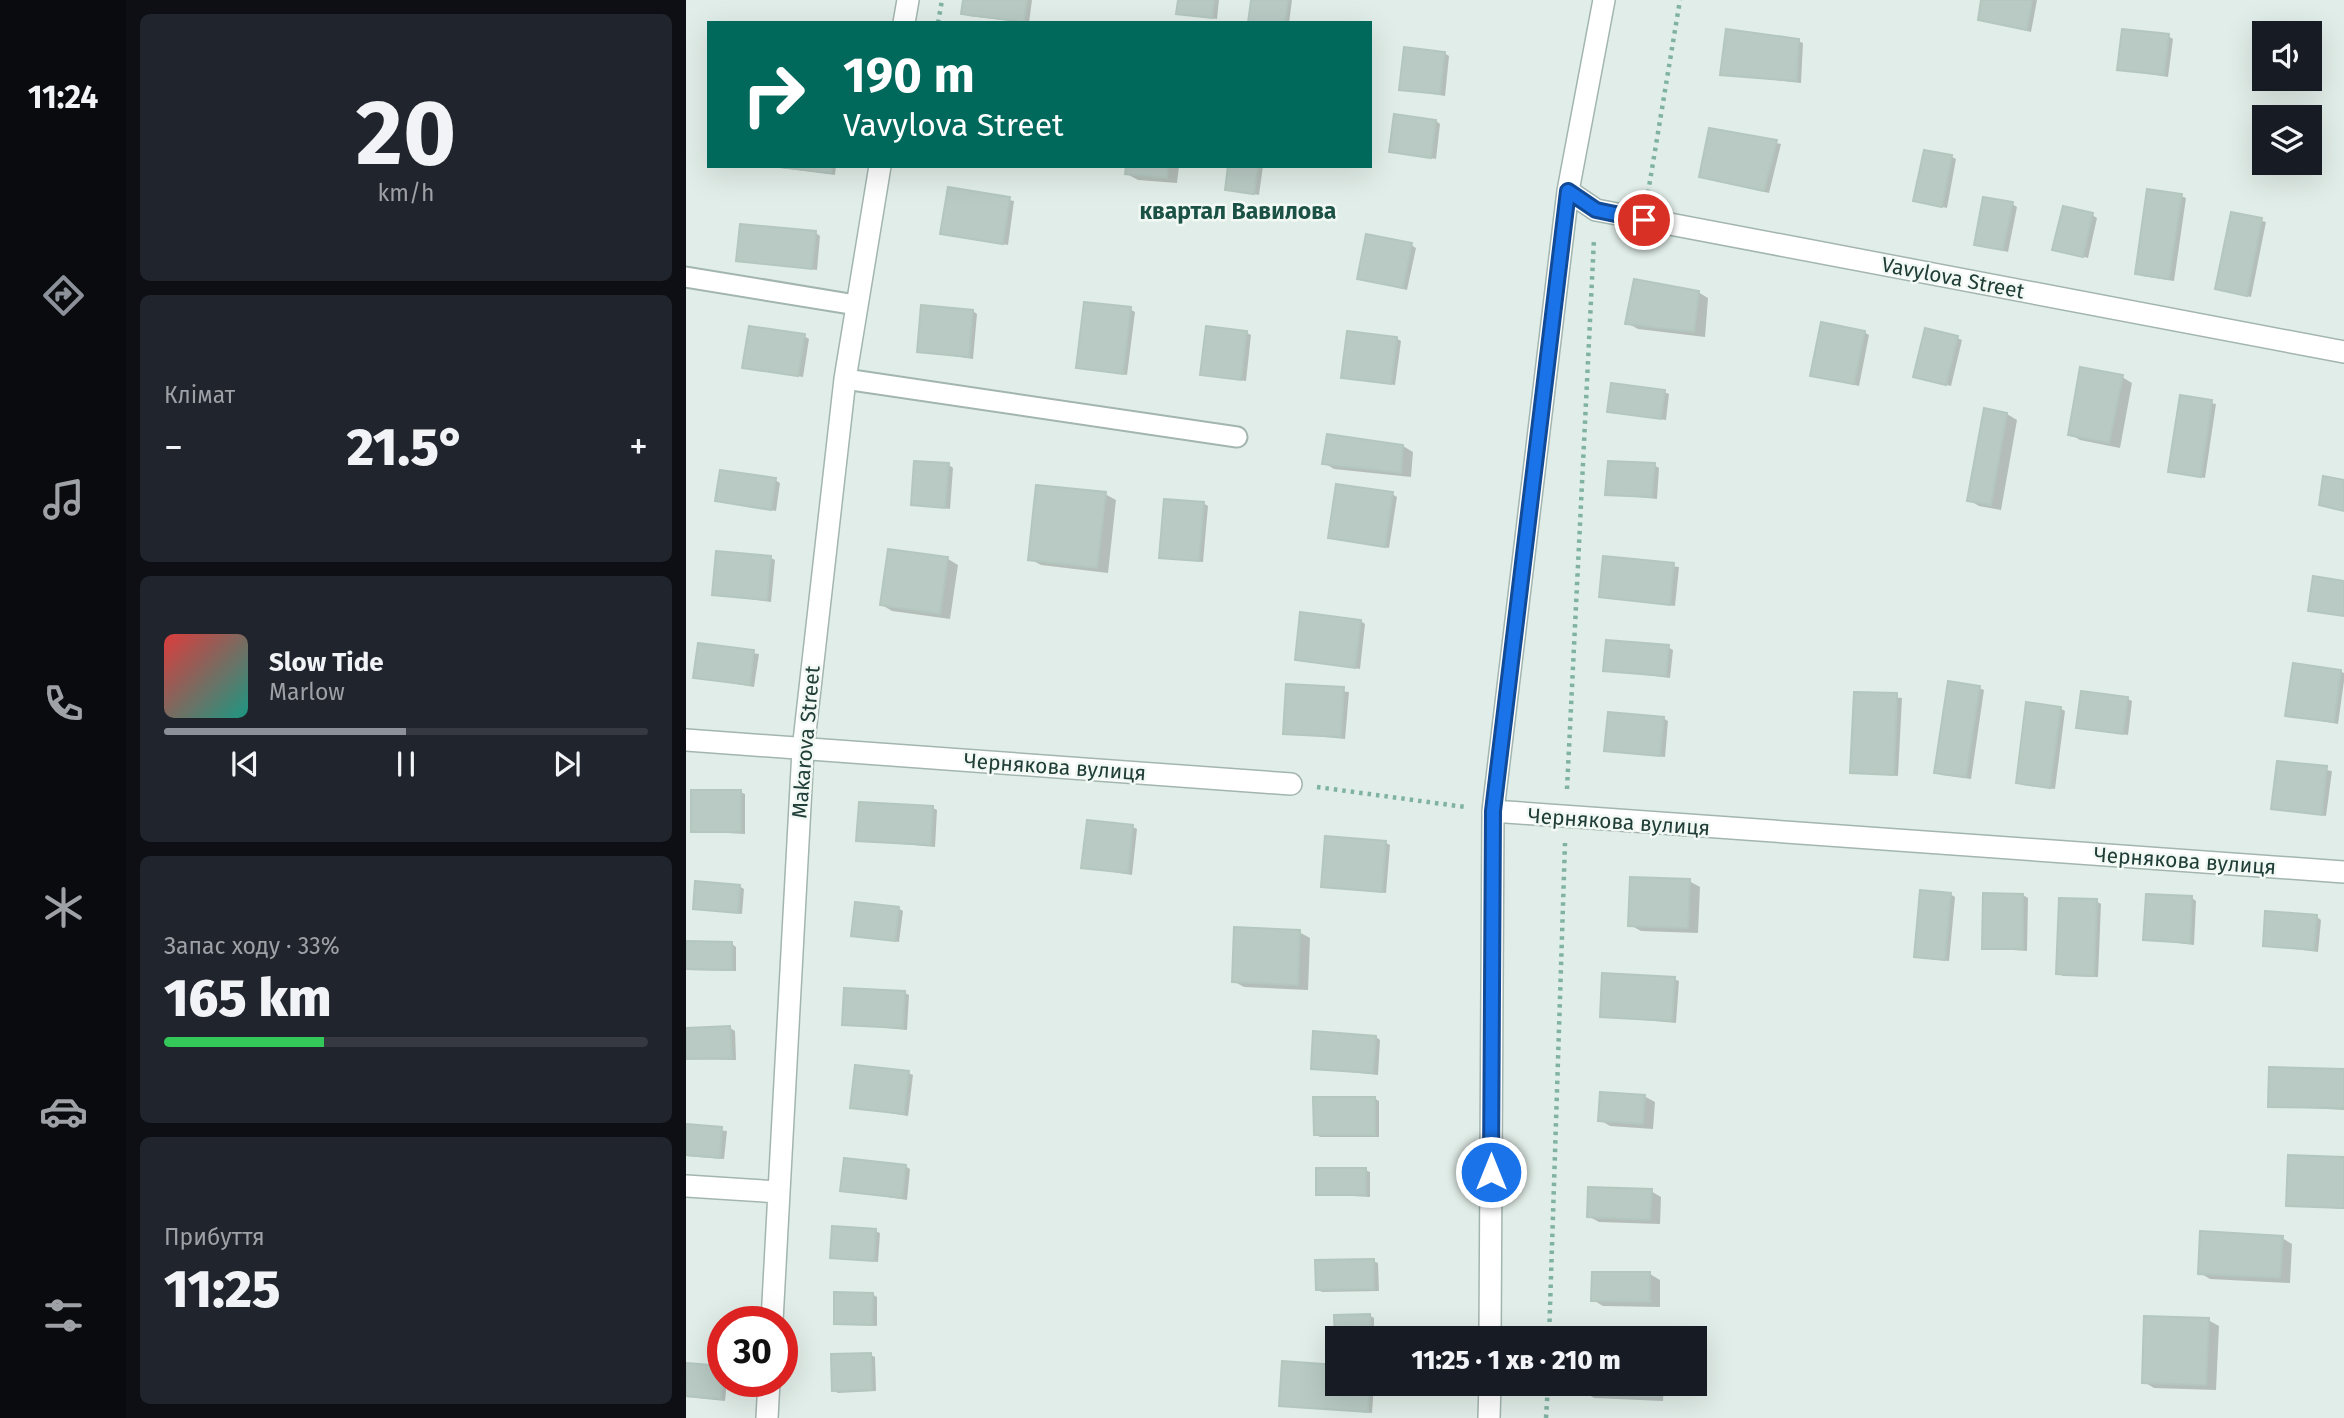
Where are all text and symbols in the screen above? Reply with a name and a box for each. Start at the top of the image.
map controls [2252,21,2322,175]
button: sound [2252,21,2322,91]
text: 190 m [843,46,975,105]
icon: right [728,49,819,140]
text: 11:24 [28,78,98,116]
text: 20 [356,79,456,188]
button: layers [2252,105,2322,175]
text: Vavylova Street [843,106,1064,144]
text: km/h [378,179,434,207]
pin [1614,190,1674,250]
district label: квартал Вавилова [1140,197,1336,225]
icon: arrive [1625,201,1663,239]
street label: Vavylova Street [1879,251,2027,305]
icon: directions [39,271,88,320]
text: Клімат [164,381,235,409]
text: 21.5° [347,416,465,479]
text: − [164,424,183,470]
text: + [629,424,648,470]
icon: music [39,475,88,524]
text: Slow Tide [269,647,384,678]
street label: Makarova Street [786,664,826,819]
text: Marlow [269,678,345,706]
icon: phone [39,679,88,728]
icon: previous [226,745,264,783]
icon: pause [387,745,425,783]
icon: next [548,745,586,783]
street label: Чернякова вулиця [963,748,1147,786]
street label: Чернякова вулиця [1527,803,1711,841]
street label: Чернякова вулиця [2093,842,2277,880]
icon: climate [39,883,88,932]
text: Запас ходу · 33% [164,932,340,960]
text: 165 km [164,967,331,1030]
icon: car [39,1087,88,1136]
position arrow [1454,1135,1528,1209]
text: Прибуття [164,1223,265,1251]
text: 11:25 [164,1258,280,1321]
icon: filters [39,1291,88,1340]
speed limit sign: 30 [707,1306,798,1397]
text: 11:25 · 1 хв · 210 m [1411,1345,1621,1376]

